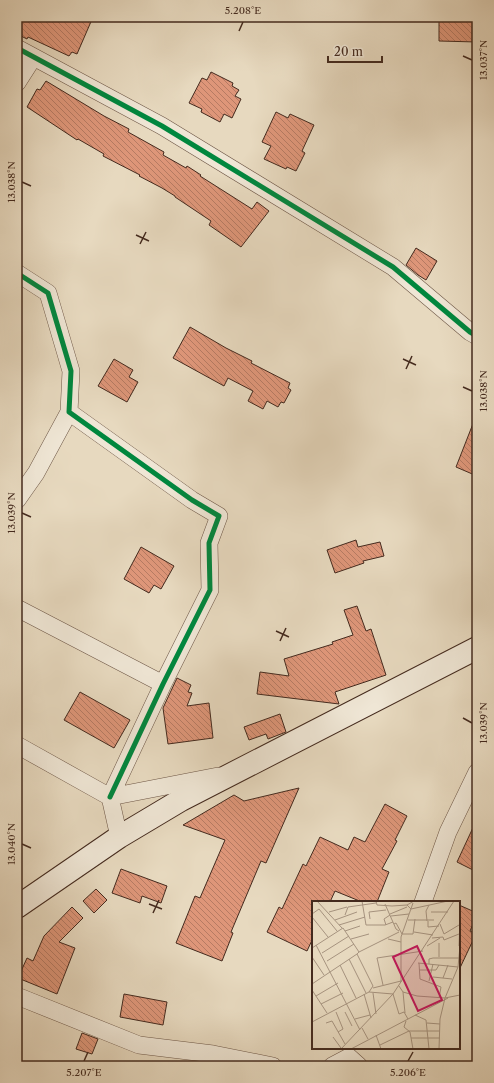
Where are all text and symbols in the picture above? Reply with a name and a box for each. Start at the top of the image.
text: 5.208°E [225,4,261,17]
scale bar [328,38,382,64]
text: 13.037°N [477,40,490,80]
text: 20 m [334,44,363,59]
text: 13.038°N [5,161,18,203]
text: 13.038°N [477,370,490,412]
text: 13.039°N [5,492,18,534]
text: 13.039°N [477,702,490,744]
text: 13.040°N [5,823,18,865]
inset map [312,901,460,1049]
text: 5.207°E [66,1066,102,1079]
text: 5.206°E [390,1066,426,1079]

